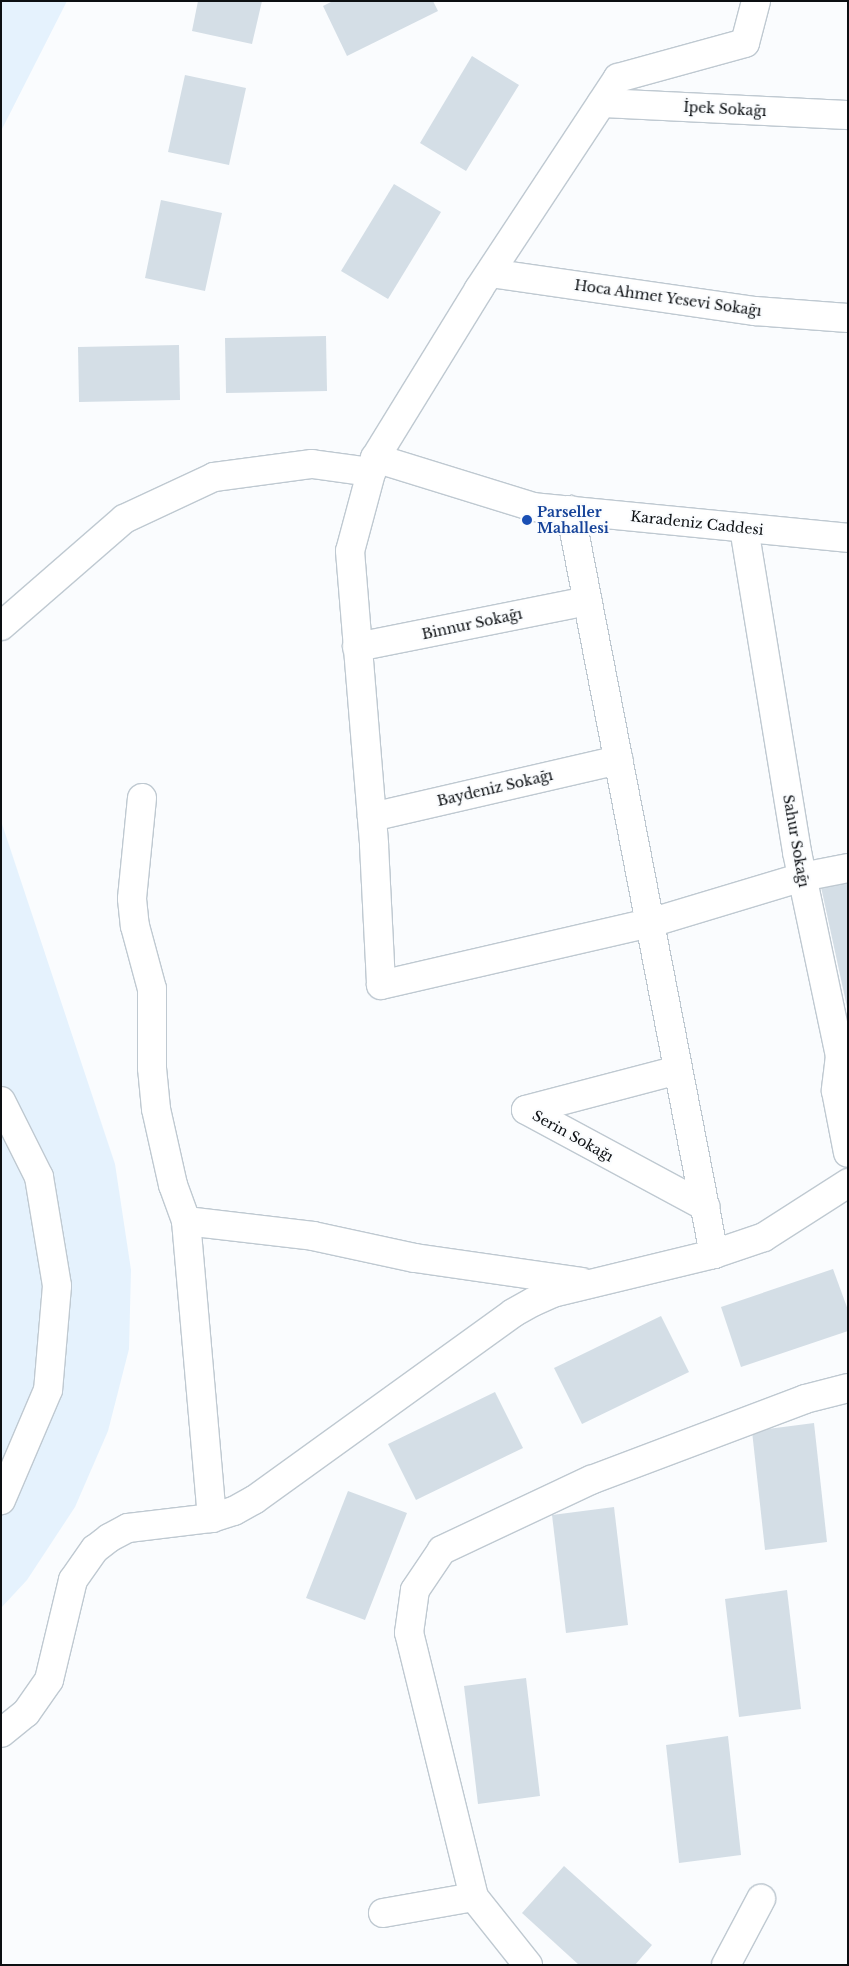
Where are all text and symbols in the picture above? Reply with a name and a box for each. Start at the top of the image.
street label: İpek Sokağı [683,98,767,120]
street label: Hoca Ahmet Yesevi Sokağı [573,276,763,320]
place label: Parseller Mahallesi [537,504,609,536]
street label: Karadeniz Caddesi [630,508,764,538]
marker: Parseller Mahallesi [521,514,533,526]
street label: Binnur Sokağı [420,605,524,643]
street label: Baydeniz Sokağı [435,767,555,809]
street label: Sahur Sokağı [780,793,812,889]
street label: Serin Sokağı [530,1107,616,1165]

